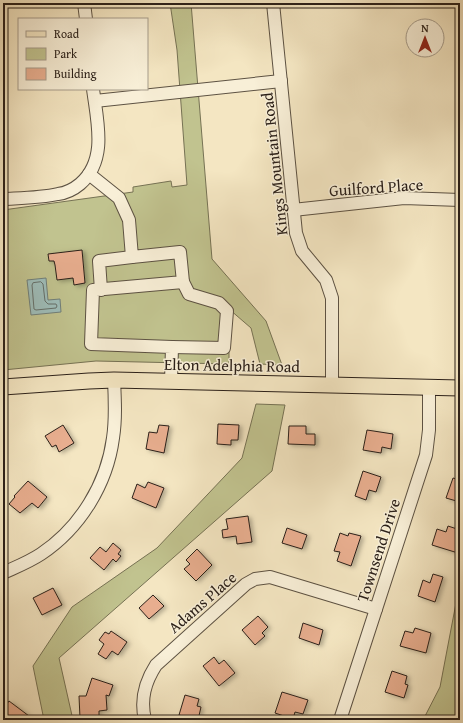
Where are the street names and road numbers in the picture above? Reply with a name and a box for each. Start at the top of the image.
street label: Kings Mountain Road [255,91,293,237]
street label: Guilford Place [328,172,424,202]
street label: Elton Adelphia Road [164,352,301,378]
street label: Townsend Drive [350,495,406,605]
street label: Adams Place [162,565,242,639]

